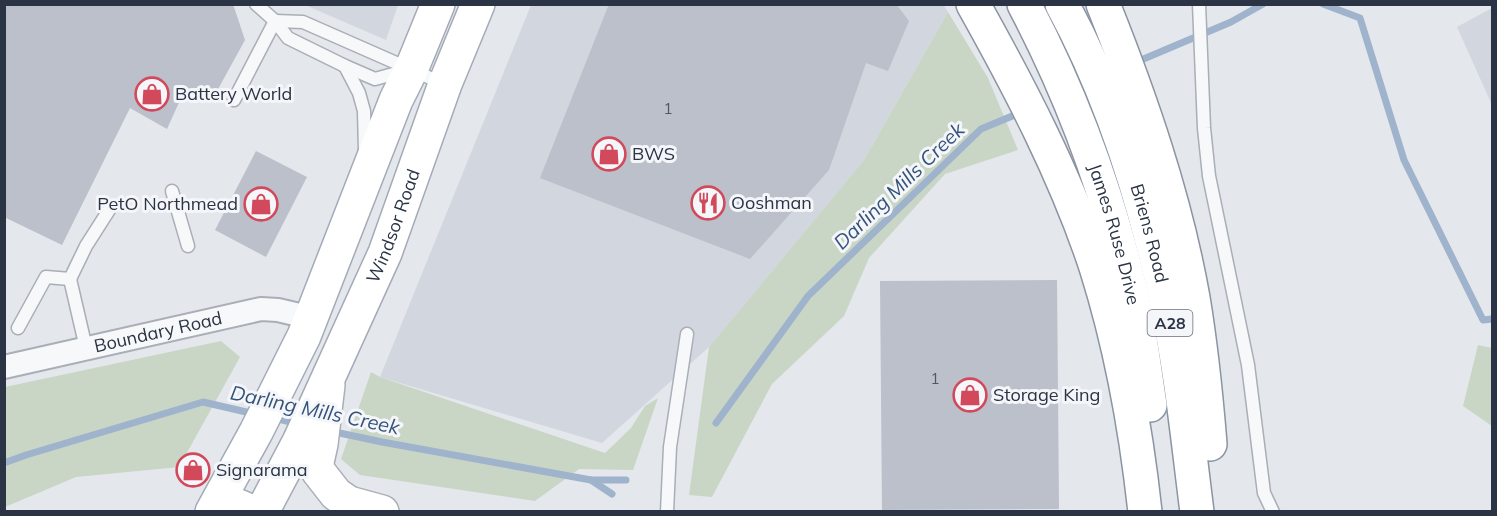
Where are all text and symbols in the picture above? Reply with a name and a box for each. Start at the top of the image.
shop icon: Battery World [134,76,170,112]
place label: Battery World [175,82,292,105]
house number: 1 [663,99,673,118]
water label: Darling Mills Creek [828,116,970,254]
shop icon: BWS [591,136,627,172]
place label: BWS [632,142,675,165]
street label: James Ruse Drive [1083,160,1145,307]
street label: Windsor Road [361,166,425,287]
street label: Briens Road [1126,181,1174,285]
restaurant icon: Ooshman [690,185,726,221]
shop icon: PetO Northmead [243,186,279,222]
place label: Ooshman [731,191,812,214]
place label: PetO Northmead [97,192,238,215]
street label: Boundary Road [92,306,224,357]
road number: A28 [1148,310,1192,336]
house number: 1 [930,369,940,388]
shop icon: Storage King [952,377,988,413]
water label: Darling Mills Creek [228,379,403,440]
place label: Storage King [993,383,1100,406]
shop icon: Signarama [175,452,211,488]
place label: Signarama [216,458,308,481]

